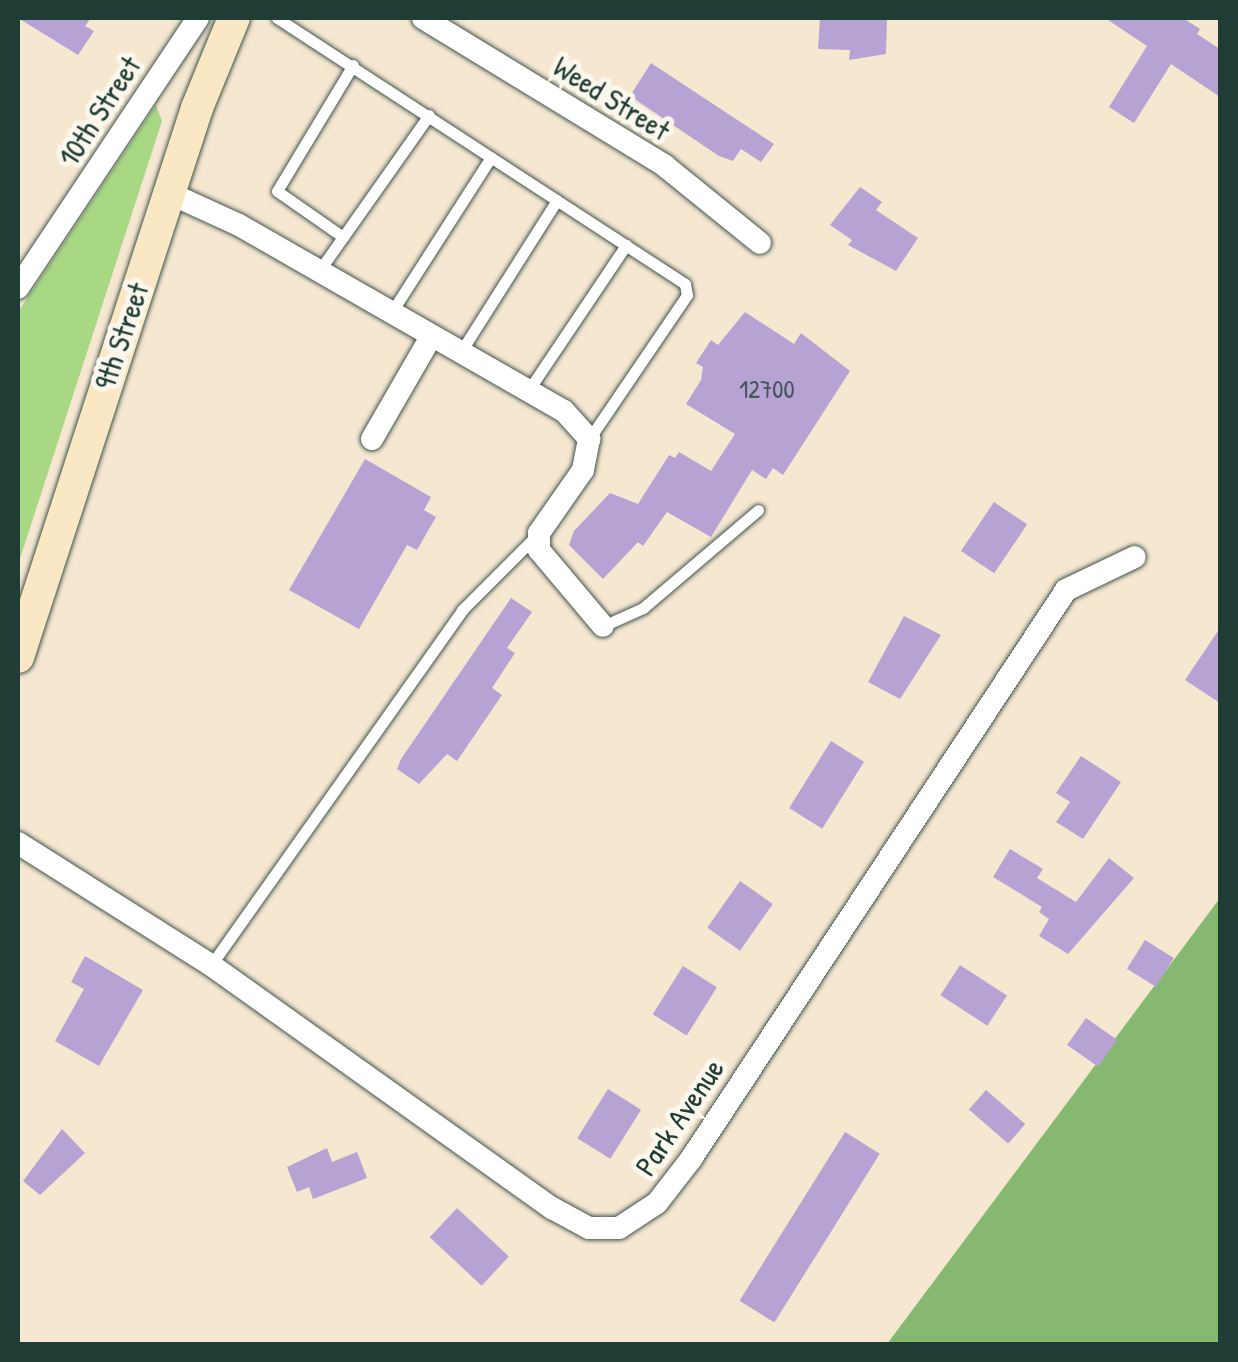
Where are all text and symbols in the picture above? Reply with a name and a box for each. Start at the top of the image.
street label: Weed Street [547,48,677,148]
street label: 10th Street [50,49,148,173]
street label: 9th Street [86,278,156,394]
house number: 12700 [739,374,795,404]
street label: Park Avenue [627,1052,731,1182]

